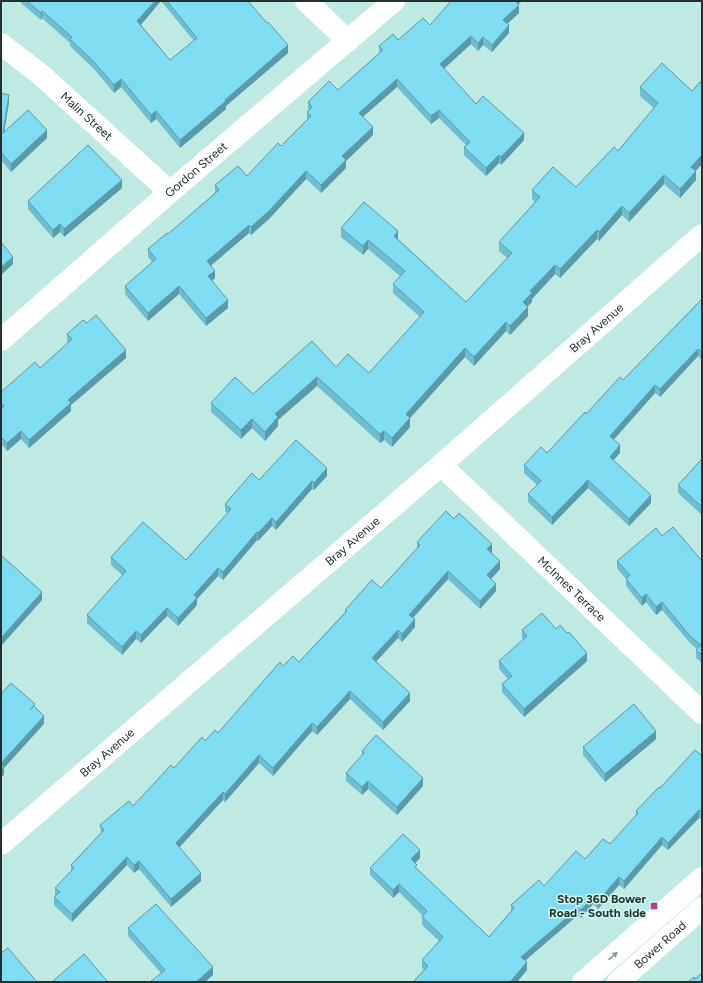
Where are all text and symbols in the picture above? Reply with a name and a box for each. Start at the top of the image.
street label: Malin Street [58,89,116,144]
street label: Gordon Street [162,139,231,200]
street label: Bray Avenue [567,300,627,355]
street label: Bray Avenue [322,514,383,568]
street label: McInnes Terrace [535,554,609,625]
street label: Bray Avenue [77,725,137,780]
place label: Stop 36D Bower Road - South side [549,892,646,920]
marker: Stop 36D Bower Road - South side [649,901,659,911]
street label: Bower Road [631,918,689,972]
one-way arrow [607,952,618,961]

